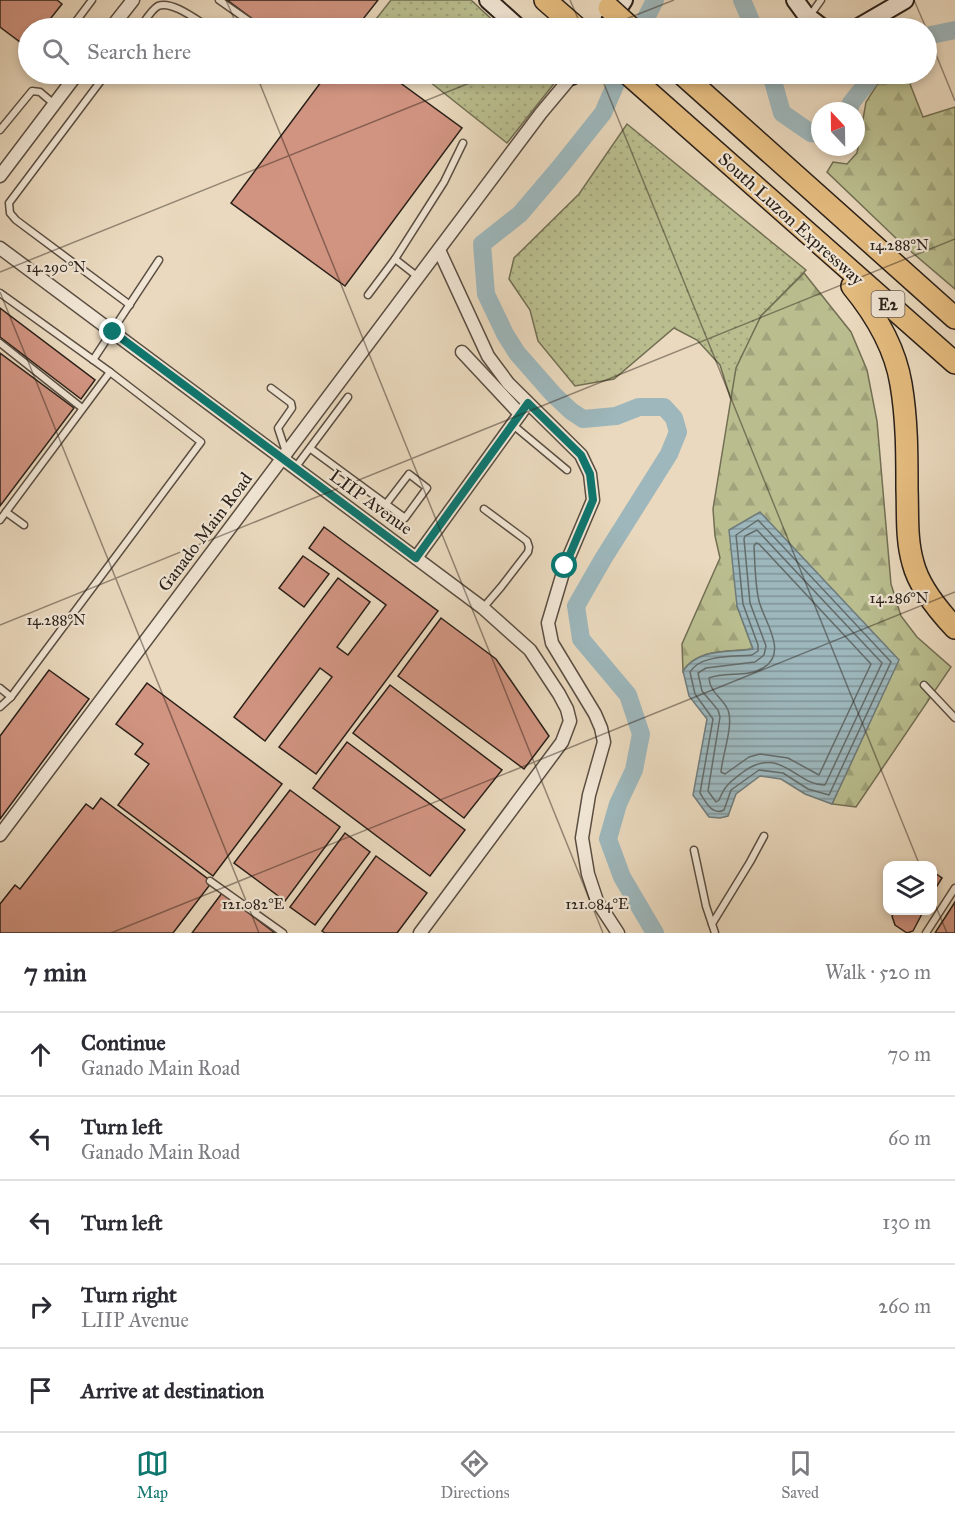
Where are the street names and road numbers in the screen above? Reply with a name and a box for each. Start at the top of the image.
street label: South Luzon Expressway [714,148,869,290]
road number: E2 [872,291,904,317]
street label: LIIP Avenue [325,465,417,539]
street label: Ganado Main Road [153,468,257,596]

